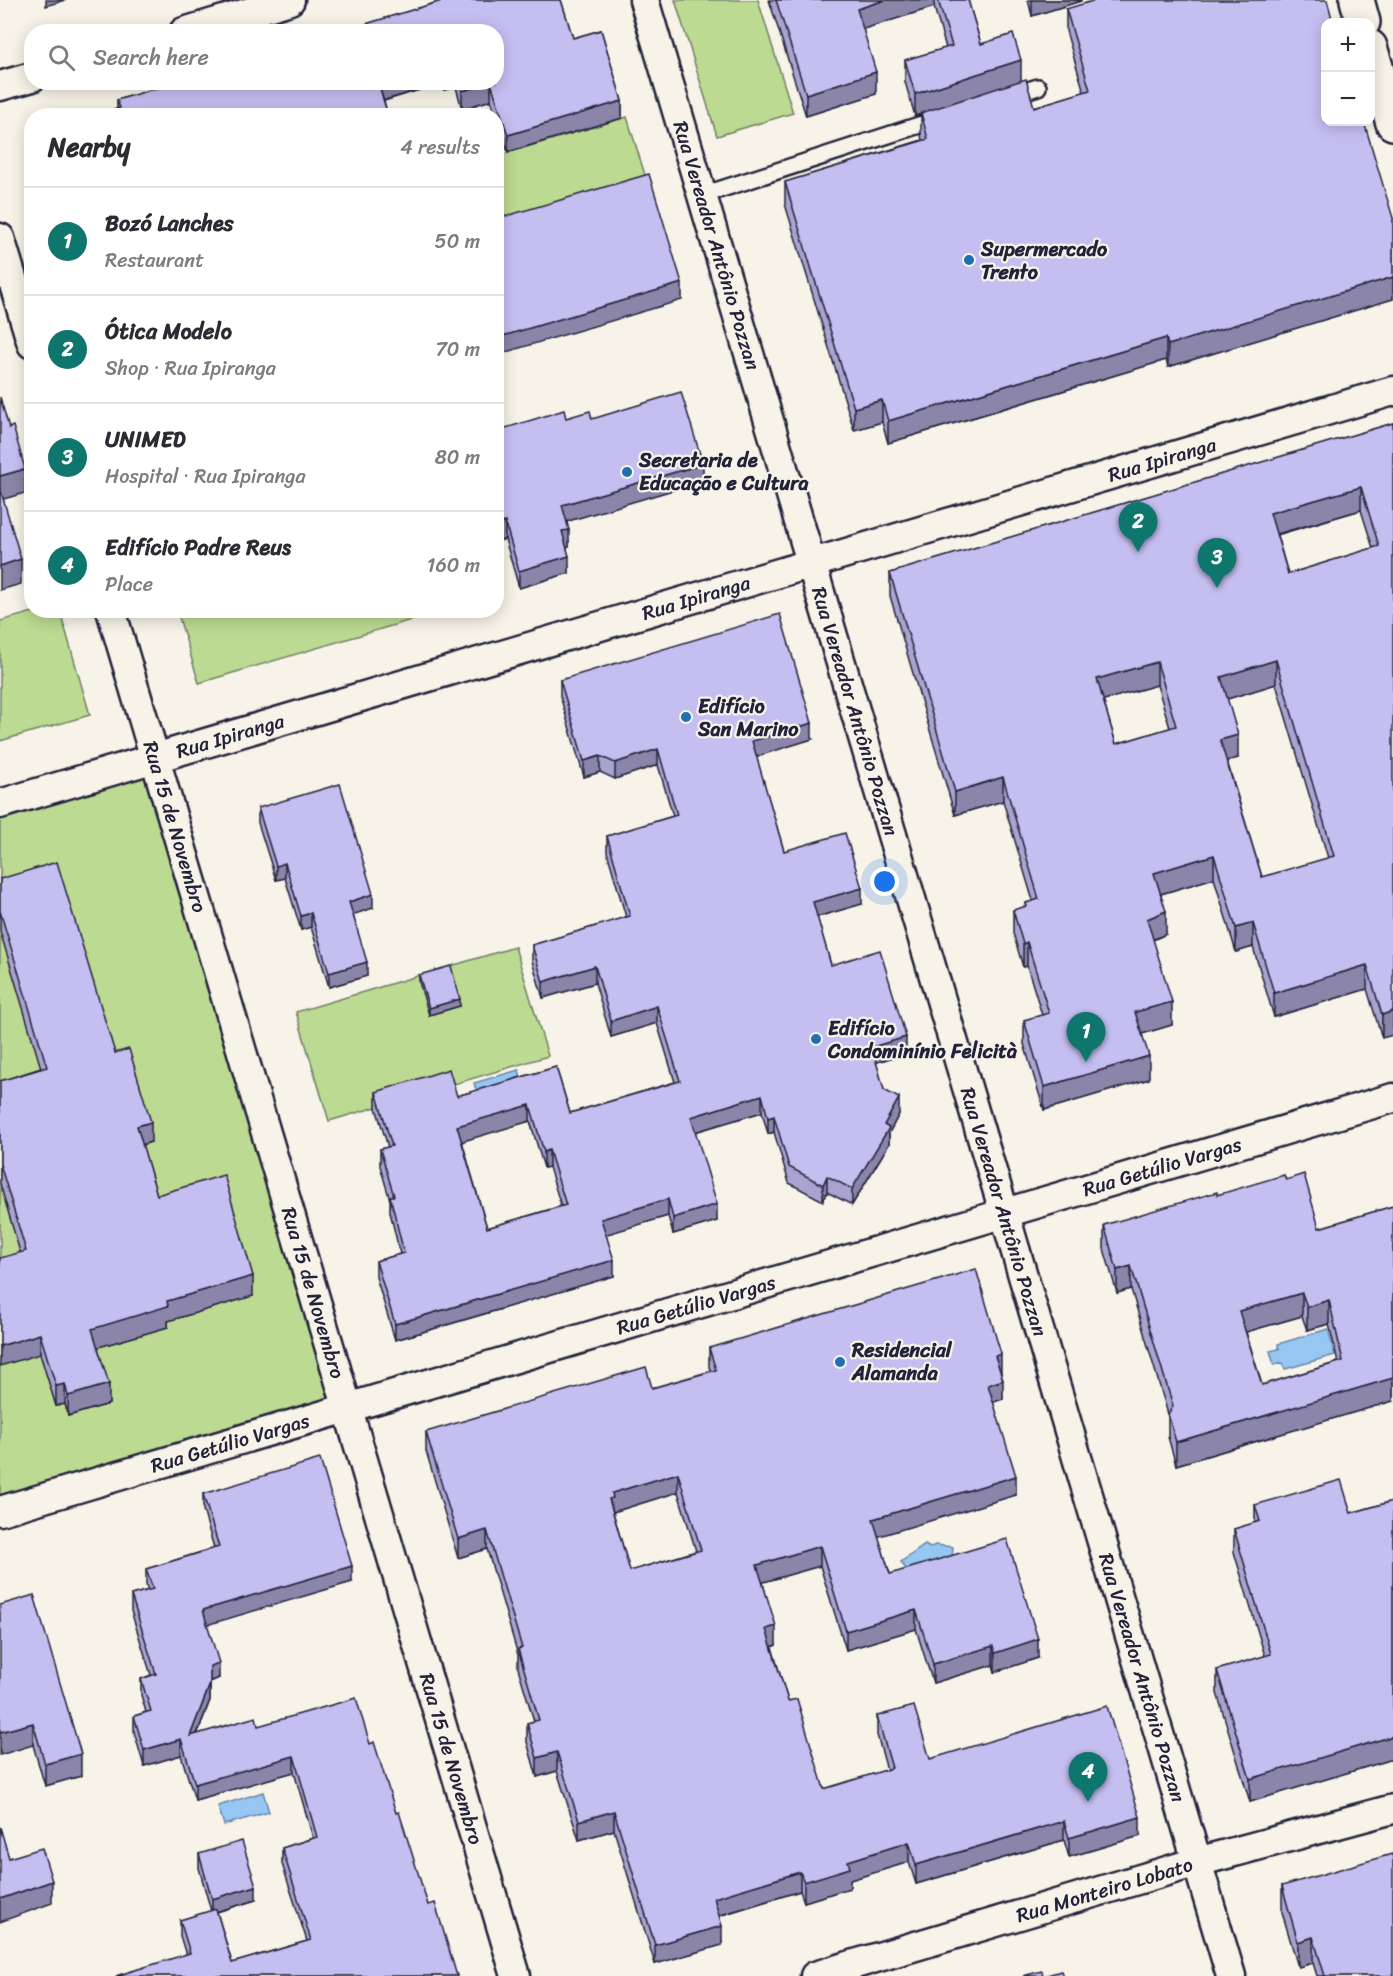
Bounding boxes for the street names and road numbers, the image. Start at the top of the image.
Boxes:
street label: Rua Vereador Antônio Pozzan [663,117,770,375]
street label: Rua Ipiranga [1104,427,1221,493]
street label: Rua Ipiranga [638,565,755,631]
street label: Rua Vereador Antônio Pozzan [801,582,908,840]
street label: Rua Ipiranga [172,703,290,769]
street label: Rua 15 de Novembro [133,737,217,917]
street label: Rua Vereador Antônio Pozzan [950,1083,1057,1341]
street label: Rua Getúlio Vargas [1078,1127,1247,1207]
street label: Rua 15 de Novembro [271,1203,355,1383]
street label: Rua Getúlio Vargas [612,1265,781,1345]
street label: Rua Getúlio Vargas [146,1403,315,1483]
street label: Rua Vereador Antônio Pozzan [1088,1549,1195,1807]
street label: Rua 15 de Novembro [409,1669,493,1849]
street label: Rua Monteiro Lobato [1012,1847,1197,1933]

